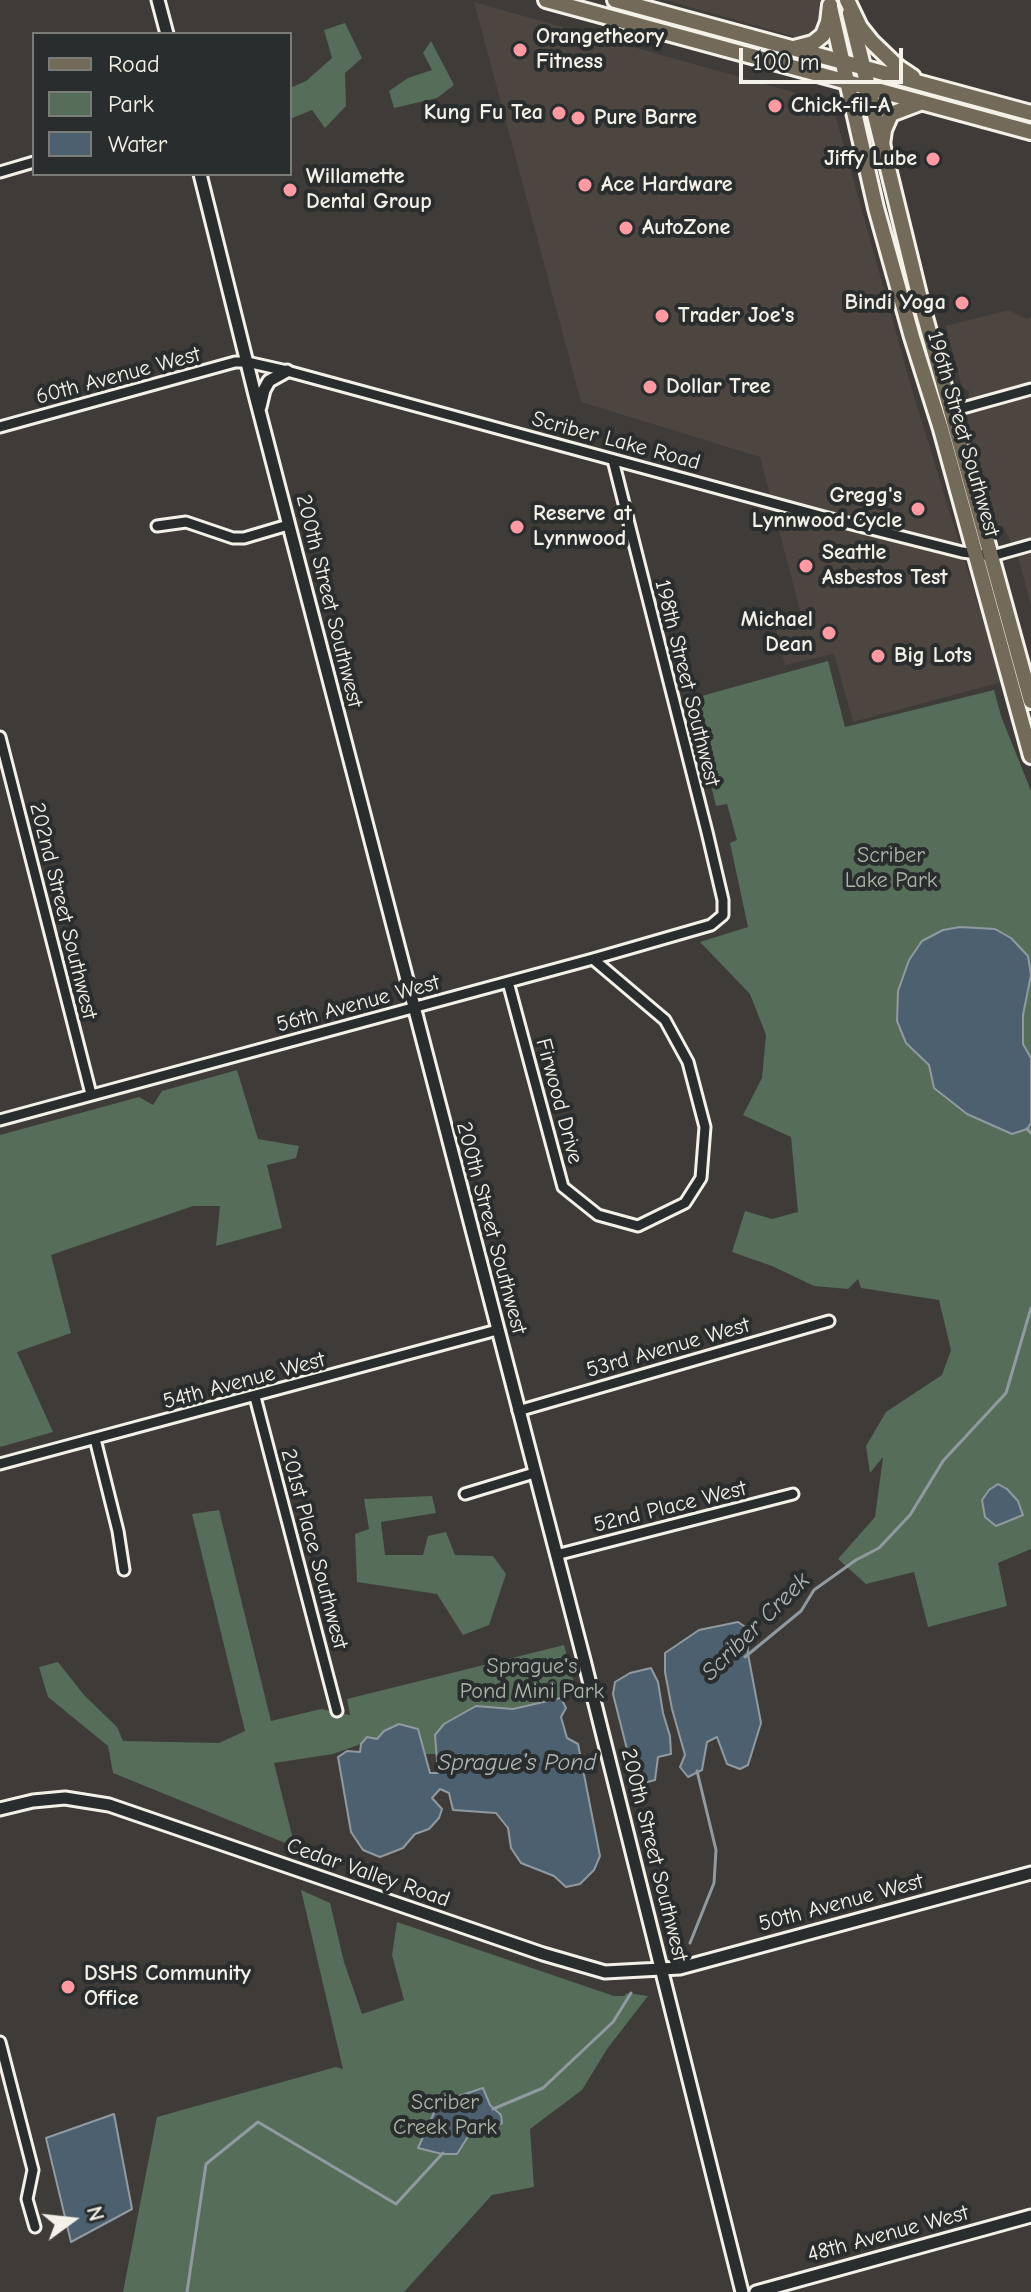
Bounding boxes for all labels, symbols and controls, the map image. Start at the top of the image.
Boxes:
place label: Orangetheory Fitness [536,24,664,76]
legend [32,32,292,176]
scale bar [743,32,907,82]
marker: Orangetheory Fitness [511,41,529,59]
text: 100 m [753,48,820,76]
text: Road [108,50,160,78]
text: Park [108,90,154,118]
place label: Chick-fil-A [791,93,890,119]
marker: Chick-fil-A [766,97,784,115]
place label: Kung Fu Tea [424,100,543,126]
marker: Kung Fu Tea [550,104,568,122]
place label: Pure Barre [594,105,697,131]
marker: Pure Barre [569,109,587,127]
text: Water [108,130,167,158]
place label: Jiffy Lube [824,146,917,172]
marker: Jiffy Lube [924,150,942,168]
place label: Willamette Dental Group [306,164,432,216]
place label: Ace Hardware [601,172,733,198]
marker: Ace Hardware [576,176,594,194]
marker: Willamette Dental Group [281,181,299,199]
place label: AutoZone [642,215,730,241]
marker: AutoZone [617,219,635,237]
place label: Bindi Yoga [845,290,946,316]
marker: Bindi Yoga [953,294,971,312]
place label: Trader Joe's [678,303,794,329]
marker: Trader Joe's [653,307,671,325]
street label: 196th Street Southwest [921,328,1005,540]
street label: 60th Avenue West [33,341,203,411]
place label: Dollar Tree [666,374,771,400]
marker: Dollar Tree [641,378,659,396]
street label: Scriber Lake Road [529,406,703,476]
place label: Gregg's Lynnwood Cycle [752,483,902,534]
street label: 200th Street Southwest [290,492,368,710]
marker: Gregg's Lynnwood Cycle [909,500,927,518]
place label: Reserve at Lynnwood [533,501,632,552]
marker: Reserve at Lynnwood [508,518,526,536]
place label: Seattle Asbestos Test [822,540,948,592]
marker: Seattle Asbestos Test [797,557,815,575]
street label: 198th Street Southwest [649,577,725,789]
place label: Michael Dean [741,607,813,658]
marker: Michael Dean [820,624,838,642]
place label: Big Lots [894,643,972,669]
marker: Big Lots [869,647,887,665]
street label: 202nd Street Southwest [23,800,103,1022]
park label: Scriber Lake Park [845,843,937,894]
street label: 56th Avenue West [274,970,442,1038]
street label: Firwood Drive [530,1035,588,1167]
street label: 200th Street Southwest [450,1119,532,1337]
street label: 53rd Avenue West [583,1312,753,1384]
street label: 54th Avenue West [160,1347,328,1415]
street label: 201st Place Southwest [275,1446,353,1652]
street label: 52nd Place West [591,1475,749,1539]
water label: Scriber Creek [696,1567,816,1687]
park label: Sprague's Pond Mini Park [460,1654,604,1706]
street label: 200th Street Southwest [615,1746,693,1964]
water label: Sprague's Pond [438,1749,596,1777]
street label: Cedar Valley Road [283,1833,453,1913]
street label: 50th Avenue West [756,1868,926,1938]
place label: DSHS Community Office [84,1961,251,2012]
marker: DSHS Community Office [59,1978,77,1996]
park label: Scriber Creek Park [393,2090,497,2142]
north arrow [32,2180,112,2260]
street label: 48th Avenue West [805,2200,971,2268]
text: N [81,2203,110,2224]

